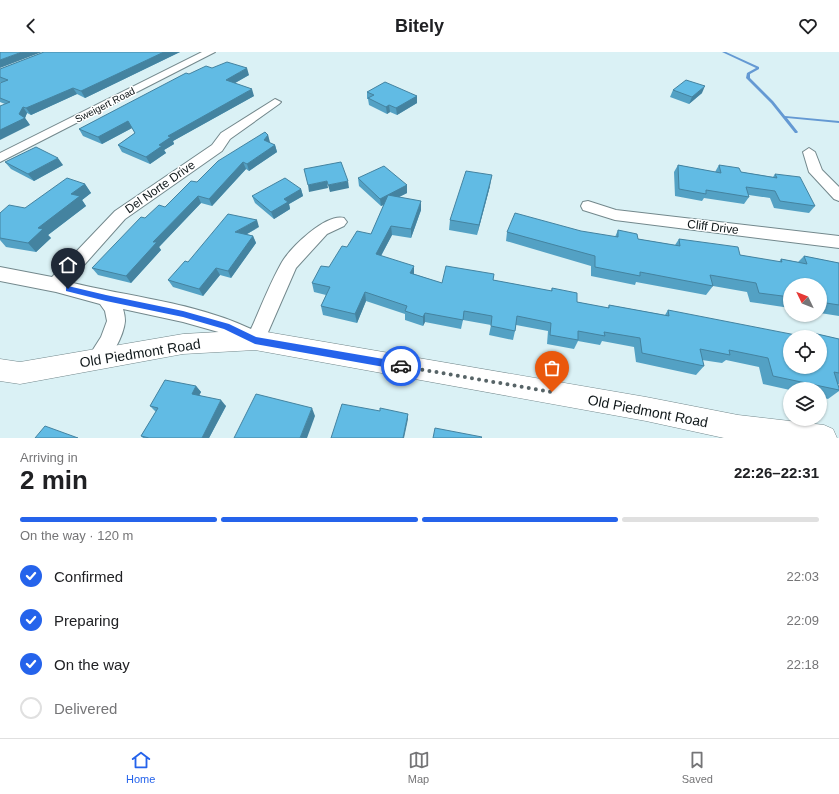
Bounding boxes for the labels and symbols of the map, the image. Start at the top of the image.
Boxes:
street label: Sweigert Road [73,85,137,125]
street label: Del Norte Drive [122,158,198,216]
street label: Cliff Drive [686,217,740,237]
pin [51,248,85,289]
north arrow [783,278,827,322]
street label: Old Piedmont Road [78,336,202,370]
courier [381,346,421,386]
pin [535,351,569,392]
street label: Old Piedmont Road [587,391,709,431]

